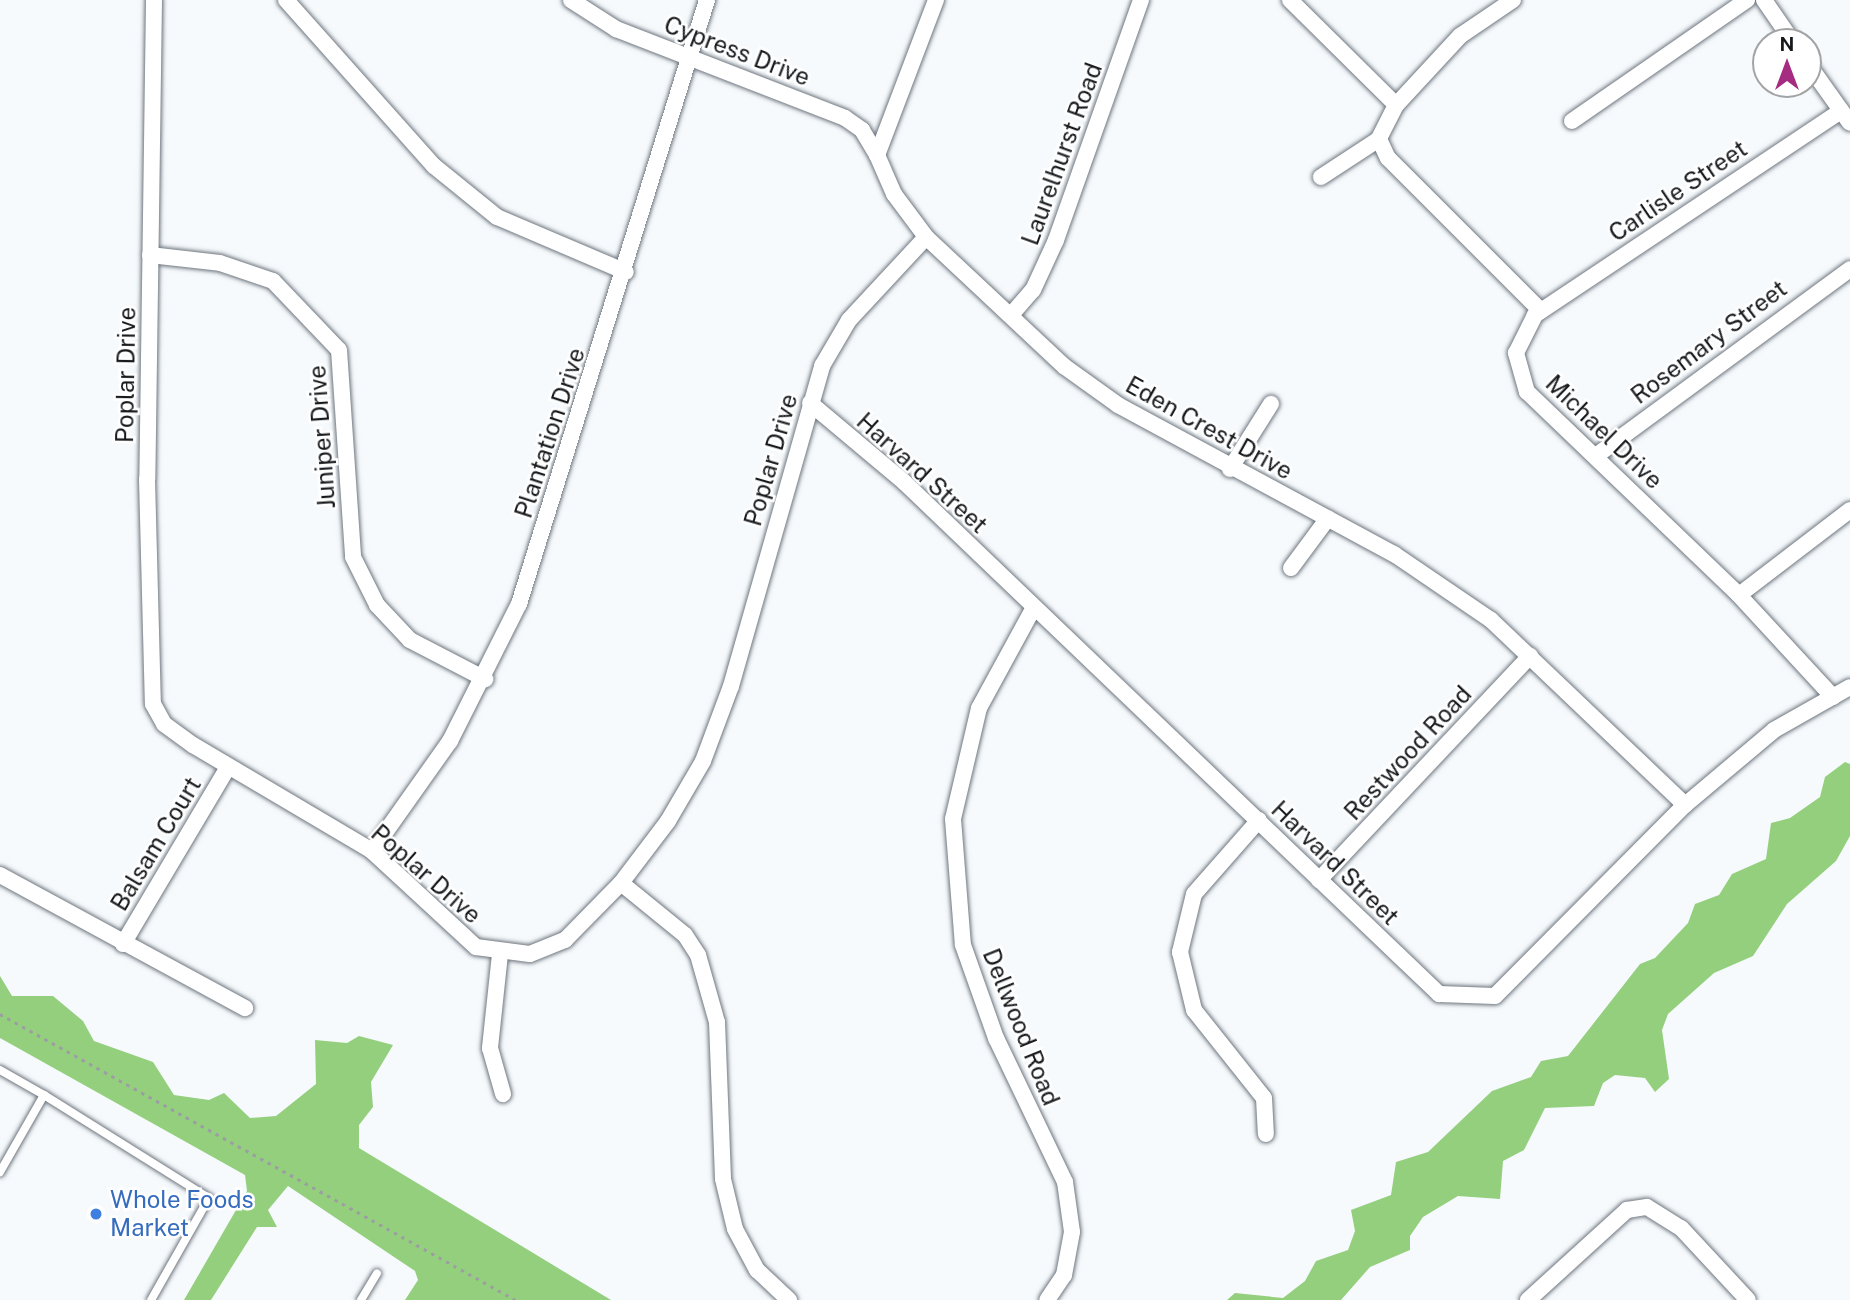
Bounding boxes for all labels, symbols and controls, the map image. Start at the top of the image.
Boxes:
street label: Cypress Drive [660,10,814,92]
north arrow [1752,28,1822,98]
text: N [1780,33,1794,55]
street label: Laurelhurst Road [1016,59,1108,249]
street label: Carlisle Street [1603,134,1753,248]
street label: Rosemary Street [1625,274,1793,410]
street label: Poplar Drive [110,307,142,443]
street label: Plantation Drive [509,344,591,522]
street label: Juniper Drive [303,364,341,510]
street label: Michael Drive [1540,369,1668,495]
street label: Eden Crest Drive [1121,370,1297,486]
street label: Poplar Drive [738,391,804,529]
street label: Harvard Street [851,407,993,539]
street label: Restwood Road [1338,680,1478,826]
street label: Balsam Court [105,772,207,916]
street label: Harvard Street [1265,795,1405,931]
street label: Poplar Drive [365,819,487,929]
street label: Dellwood Road [976,944,1066,1110]
place label: Whole Foods Market [110,1186,254,1242]
marker: Whole Foods Market [88,1206,104,1222]

